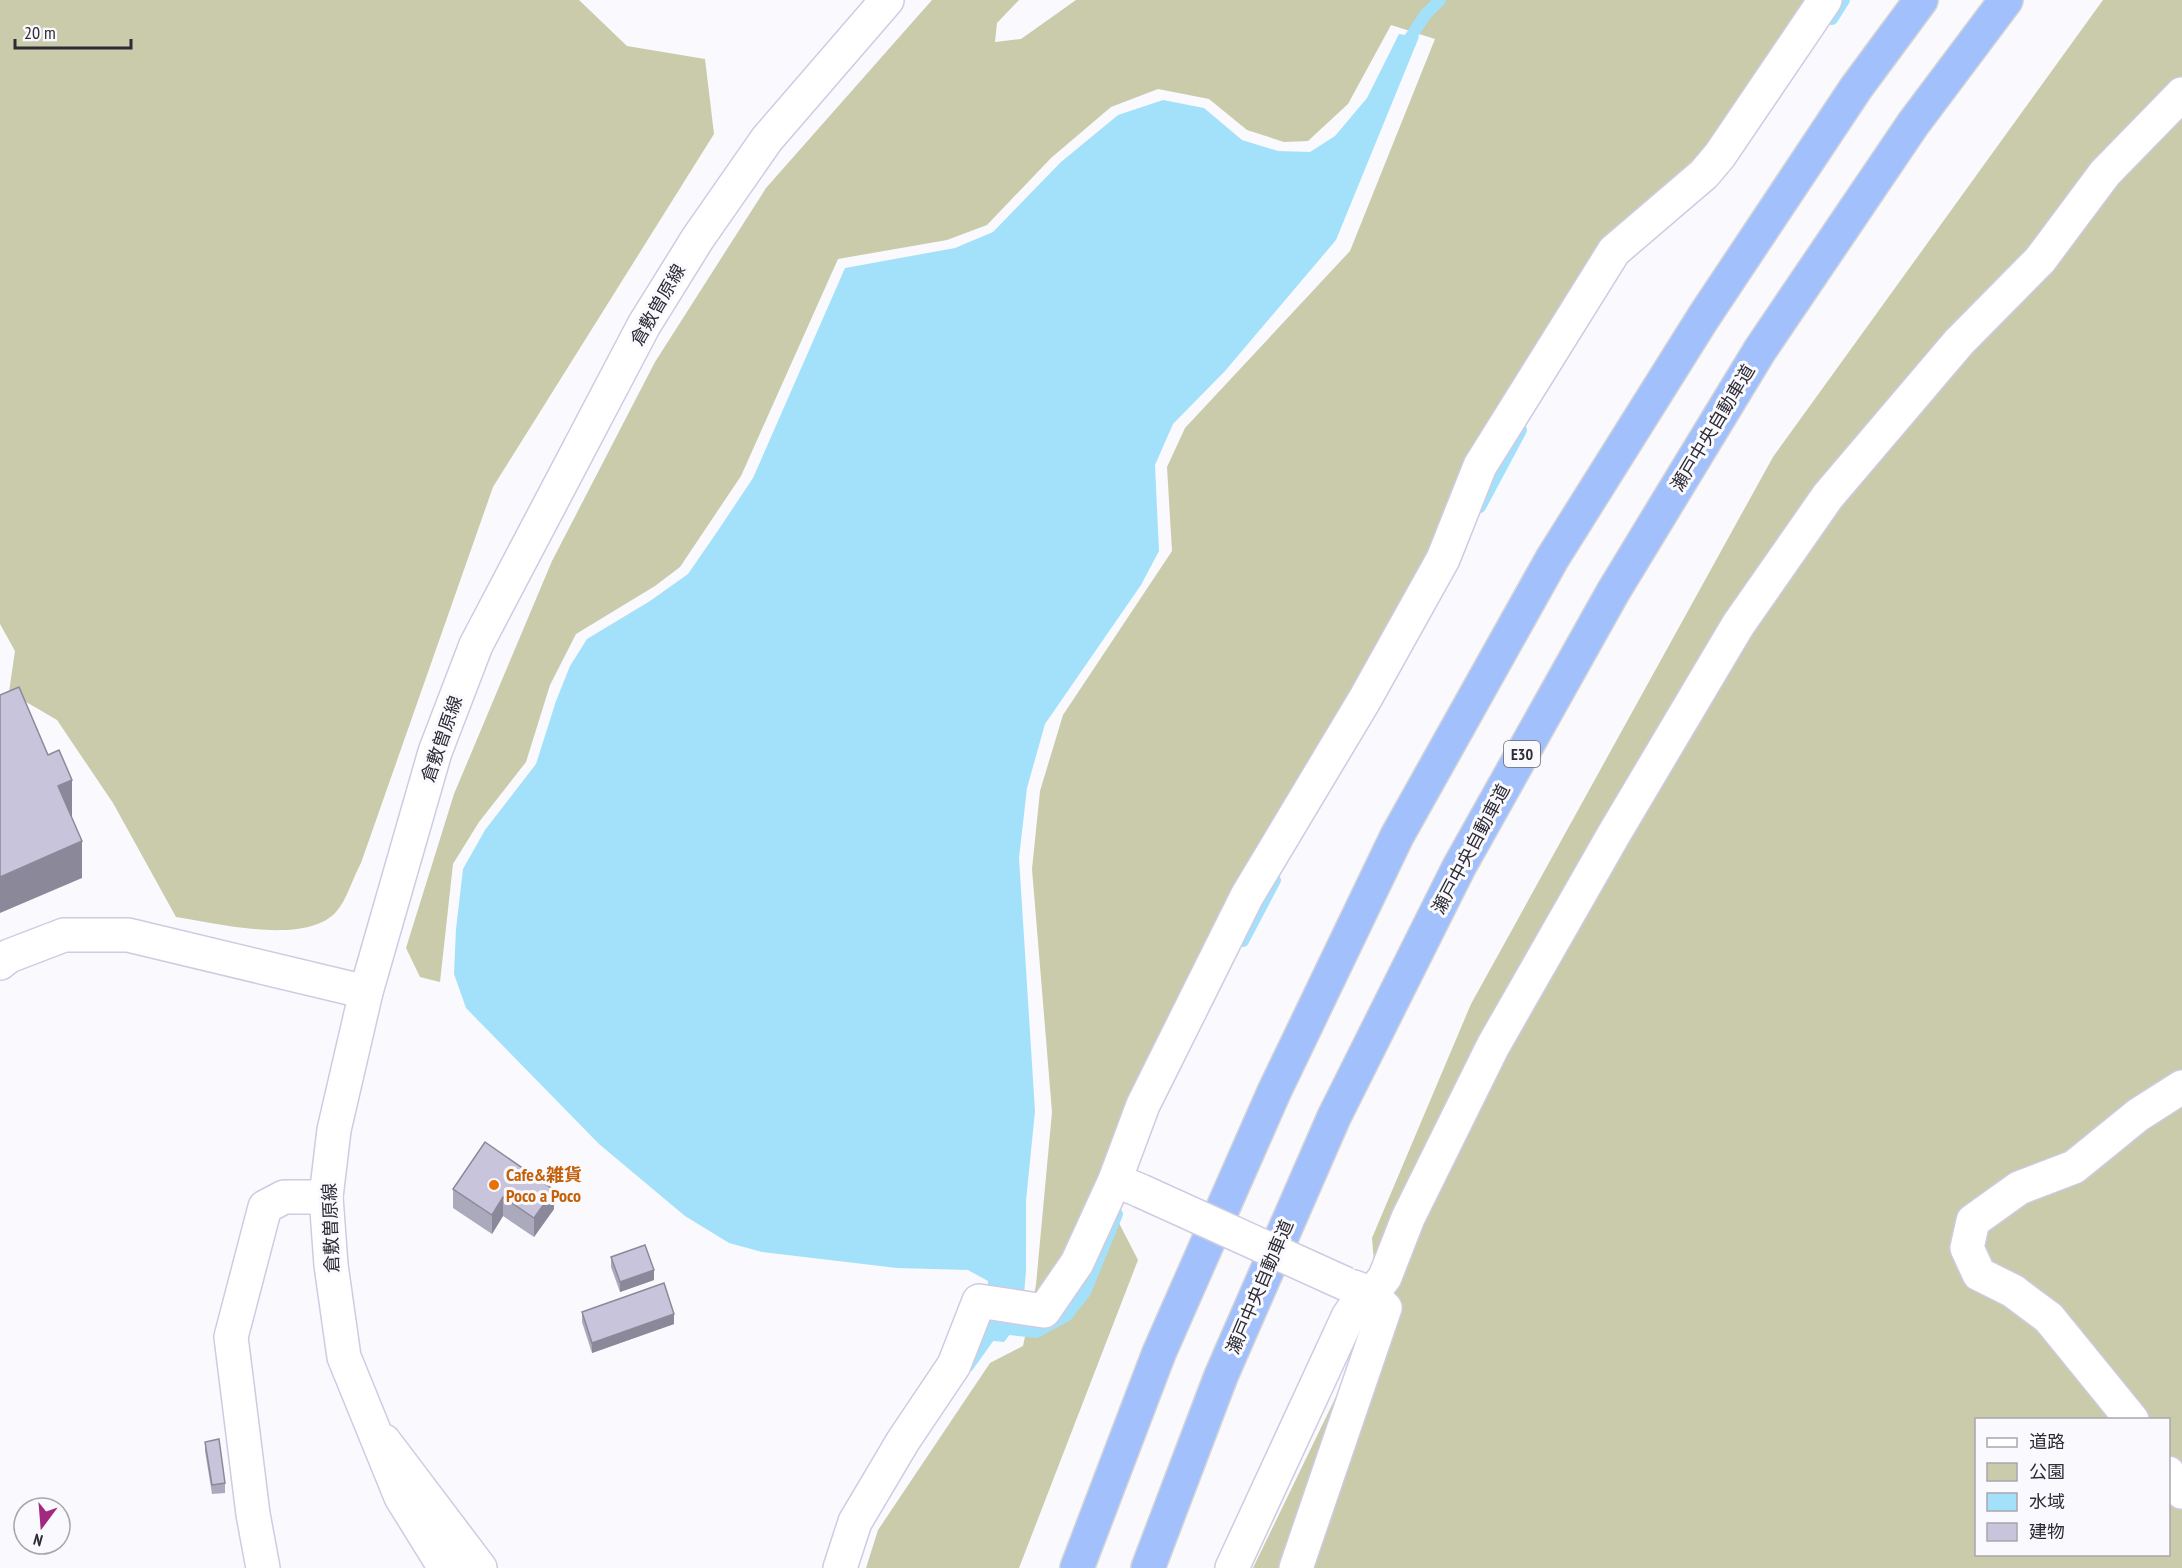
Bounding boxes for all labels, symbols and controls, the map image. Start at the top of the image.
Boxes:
scale bar [15,12,130,50]
text: 20 m [24,21,56,44]
street label: 倉敷曽原線 [625,260,690,349]
street label: 瀬戸中央自動車道 [1666,360,1760,495]
street label: 倉敷曽原線 [416,693,467,785]
road number: E30 [1504,741,1540,767]
street label: 瀬戸中央自動車道 [1427,780,1515,918]
place label: Cafe&雑貨 Poco a Poco [506,1163,582,1207]
marker: Cafe&雑貨 Poco a Poco [487,1178,501,1192]
street label: 倉敷曽原線 [317,1183,344,1273]
street label: 瀬戸中央自動車道 [1221,1216,1298,1358]
legend [1975,1418,2170,1556]
text: 道路 [2029,1430,2065,1453]
text: 公園 [2029,1460,2065,1483]
text: 水域 [2029,1490,2065,1513]
north arrow [12,1496,72,1556]
text: 建物 [2029,1520,2065,1543]
text: N [31,1530,45,1551]

